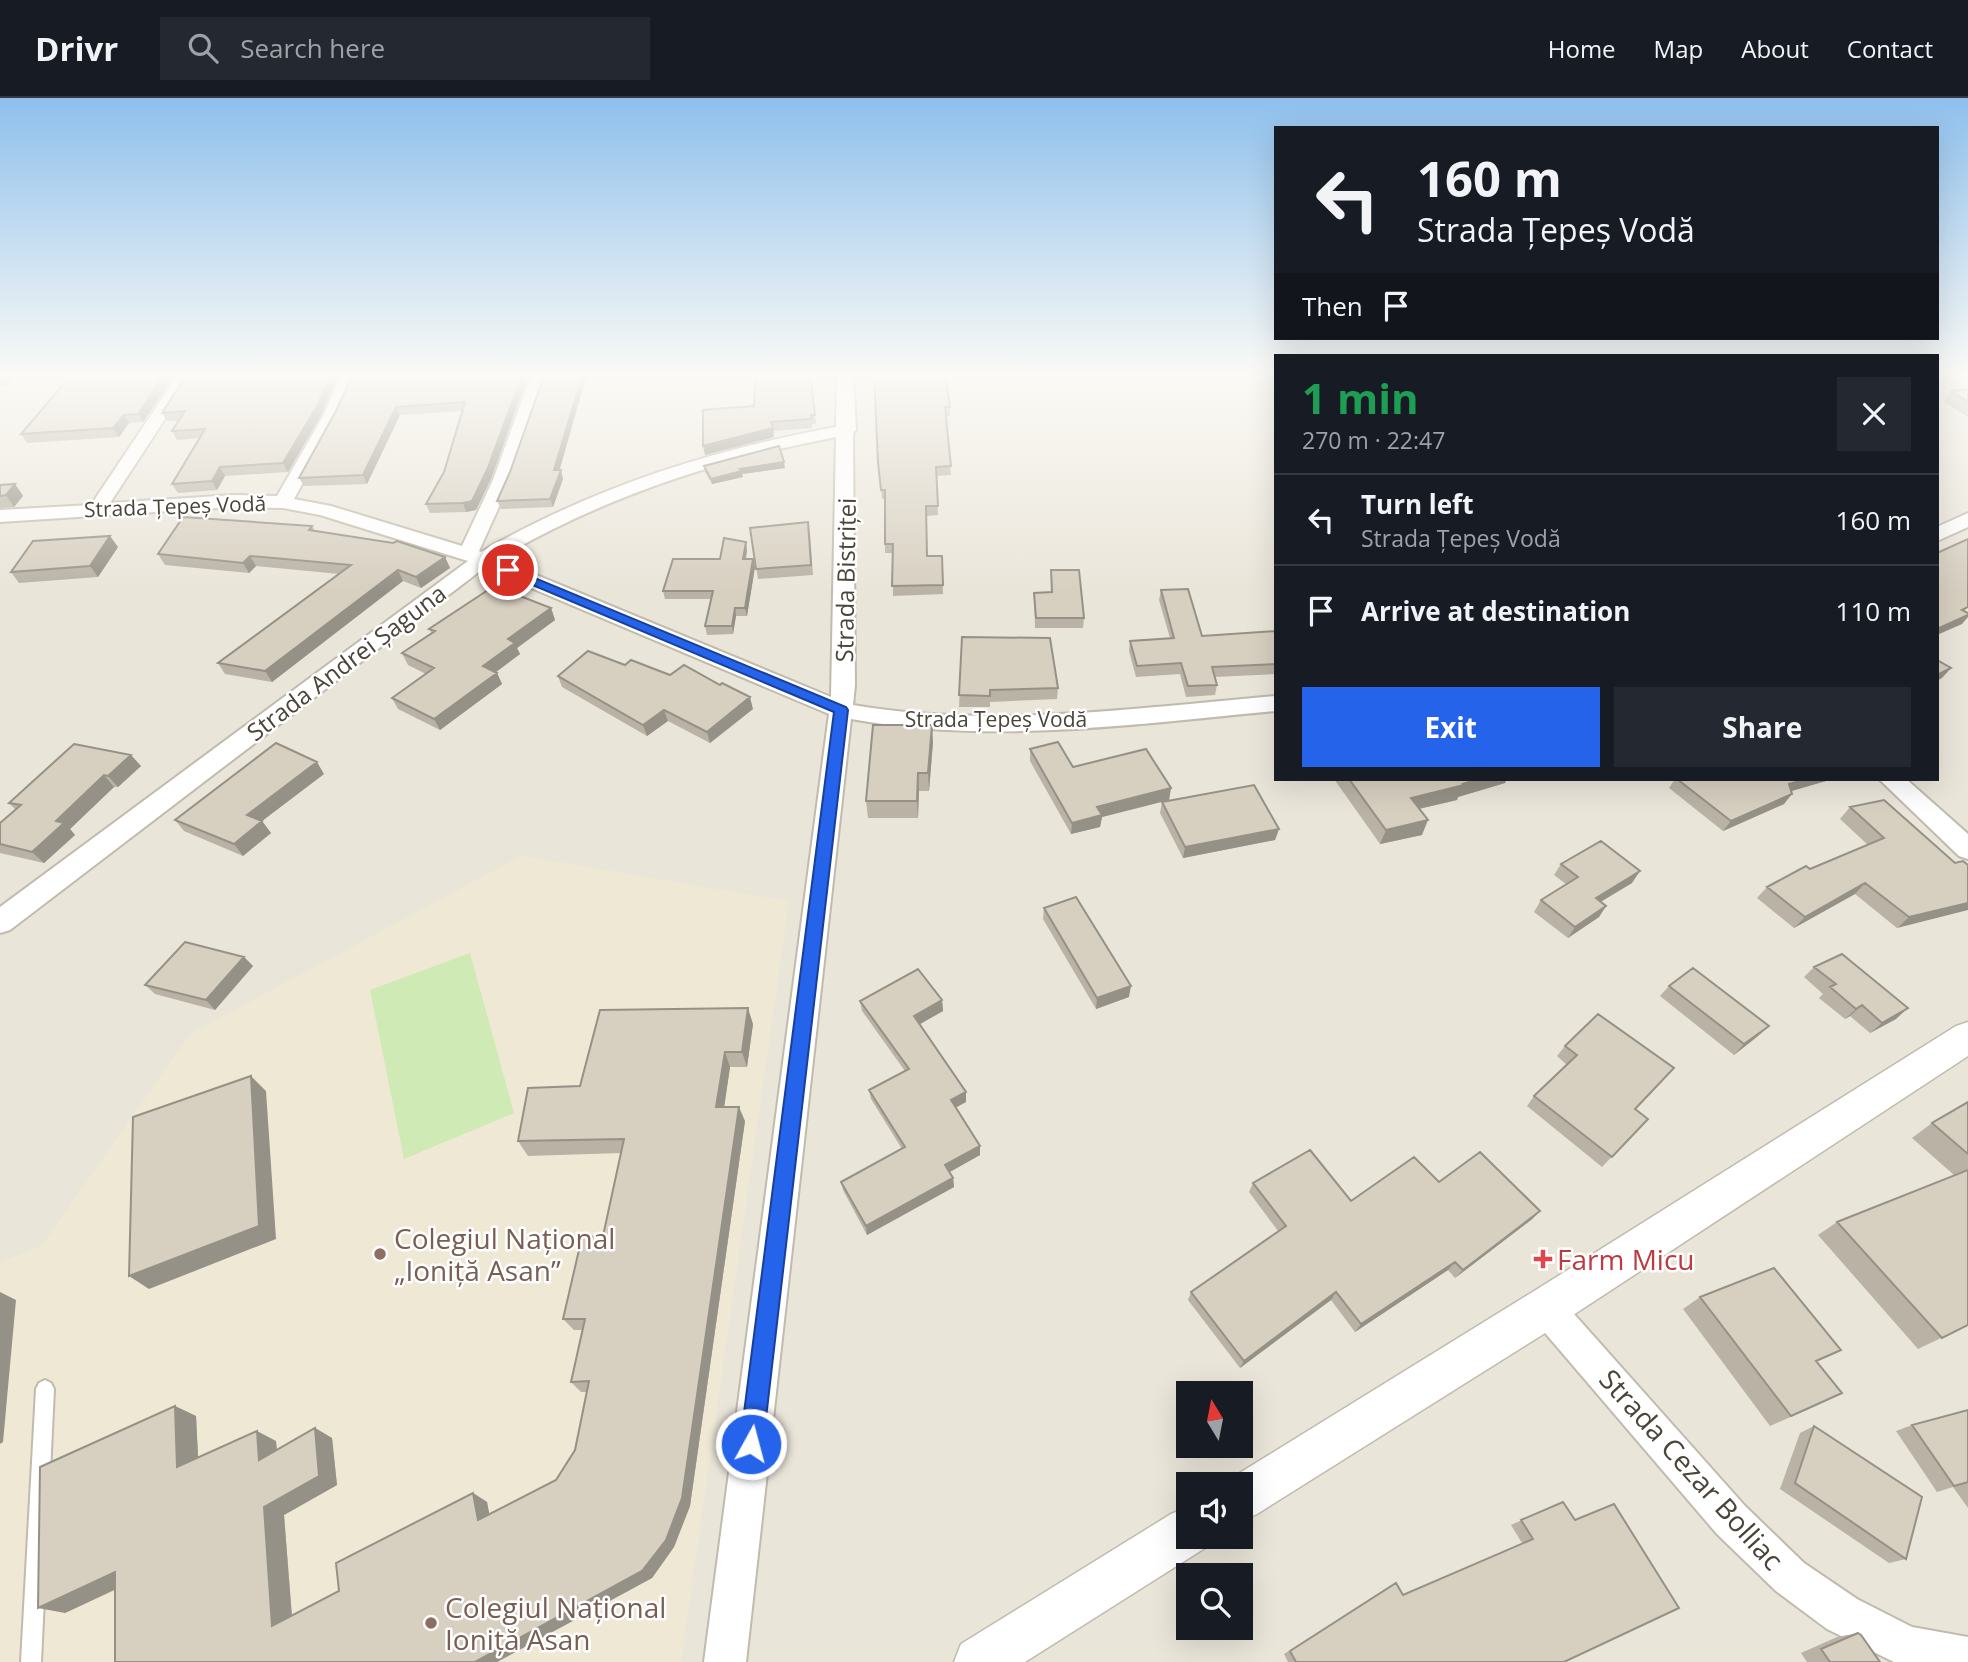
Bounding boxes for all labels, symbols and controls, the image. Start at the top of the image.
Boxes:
search box [160,17,650,80]
text: Drivr [35,26,118,71]
icon: search [184,29,222,67]
text: Search here [240,30,385,66]
text: Home [1548,32,1616,65]
text: Map [1654,32,1703,65]
text: About [1741,32,1809,65]
text: Contact [1847,32,1933,65]
text: 160 m [1417,145,1562,211]
icon: left [1302,154,1393,245]
text: Strada Țepeș Vodă [1417,208,1695,251]
icon: arrive [1377,287,1415,325]
text: Then [1302,288,1363,324]
text: 1 min [1302,369,1419,426]
button: close [1837,377,1911,451]
text: 270 m · 22:47 [1302,424,1445,456]
text: Turn left [1361,486,1473,522]
street label: Strada Țepeș Vodă [83,489,267,523]
street label: Strada Bistriței [827,497,863,663]
icon: left [1302,501,1340,539]
text: 160 m [1836,502,1911,538]
text: Strada Țepeș Vodă [1361,522,1561,554]
pin [478,540,538,600]
icon: arrive [489,551,527,589]
street label: Strada Andrei Șaguna [240,576,452,748]
icon: arrive [1302,592,1340,630]
text: Arrive at destination [1361,593,1630,629]
text: 110 m [1836,593,1911,629]
button: Exit [1302,687,1600,767]
button: Share [1614,687,1911,767]
street label: Strada Țepeș Vodă [905,705,1087,733]
place label: Colegiul Național „Ioniță Asan” [394,1219,615,1289]
place label: Farm Micu [1557,1240,1694,1278]
marker: Colegiul Național „Ioniță Asan” [372,1246,388,1262]
marker: Farm Micu [1535,1251,1551,1267]
street label: Strada Cezar Bolliac [1592,1360,1792,1578]
north arrow [1176,1381,1253,1458]
map controls [1176,1381,1253,1640]
position arrow [714,1407,788,1481]
button: sound [1176,1472,1253,1549]
button: search [1176,1563,1253,1640]
place label: Colegiul Național Ioniță Asan [445,1588,666,1658]
marker: Colegiul Național Ioniță Asan [423,1615,439,1631]

